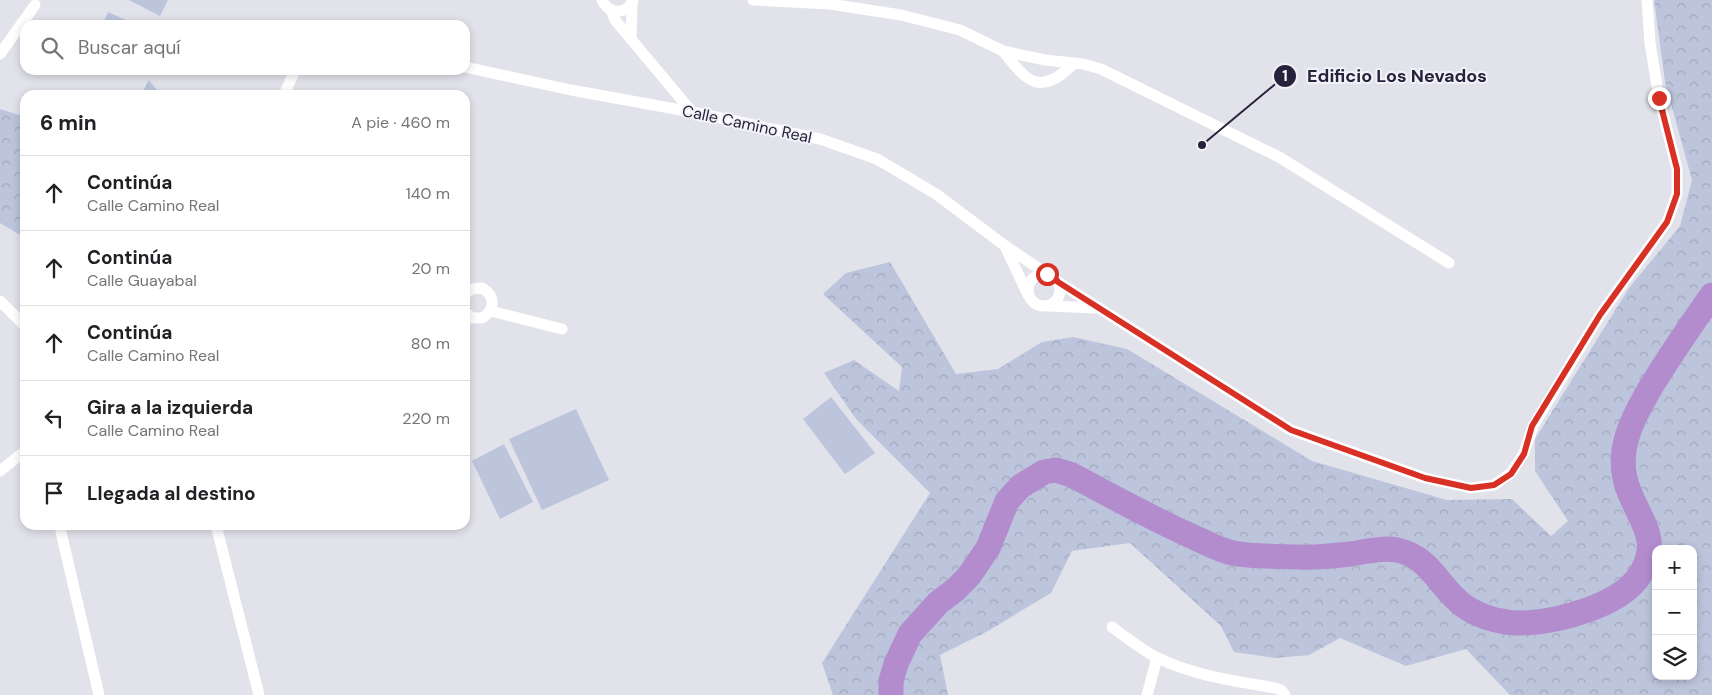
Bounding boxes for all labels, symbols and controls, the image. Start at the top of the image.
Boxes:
search box [20,20,470,75]
icon: search [38,34,66,62]
text: Buscar aquí [78,35,181,60]
callout: Edificio Los Nevados [1272,60,1497,93]
text: Edificio Los Nevados [1307,64,1487,88]
text: 1 [1282,66,1288,86]
route end [1648,87,1671,110]
street label: Calle Camino Real [680,100,814,148]
text: 6 min [40,109,97,137]
text: A pie · 460 m [351,112,450,133]
text: Continúa [87,170,172,195]
icon: ahead [40,179,68,207]
text: 140 m [406,183,450,204]
text: Calle Camino Real [87,195,219,216]
text: Continúa [87,245,172,270]
icon: ahead [40,254,68,282]
text: 20 m [411,258,450,279]
route start [1036,263,1059,286]
text: Calle Guayabal [87,270,197,291]
text: Continúa [87,320,172,345]
icon: ahead [40,329,68,357]
text: 80 m [411,333,450,354]
text: Calle Camino Real [87,345,219,366]
text: Gira a la izquierda [87,395,253,420]
icon: left [40,404,68,432]
text: 220 m [402,408,450,429]
text: Calle Camino Real [87,420,219,441]
icon: arrive [40,479,68,507]
text: Llegada al destino [87,481,256,506]
map controls [1652,545,1697,680]
button: + [1652,545,1697,590]
button: − [1652,590,1697,635]
button: layers [1652,635,1697,680]

